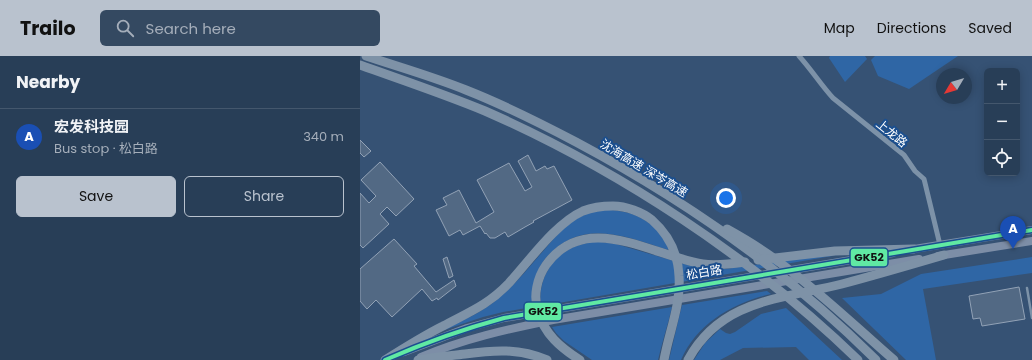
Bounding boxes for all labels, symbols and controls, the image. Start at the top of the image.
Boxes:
search box [100,10,380,46]
text: Trailo [20,15,76,42]
icon: search [114,17,136,39]
text: Search here [146,18,236,39]
text: Map [824,18,855,38]
text: Directions [877,18,946,38]
text: Saved [968,18,1012,38]
north arrow [936,68,972,104]
map controls [984,68,1020,176]
button: + [984,68,1020,104]
text: Nearby [16,70,80,94]
button: − [984,104,1020,140]
street label: 上龙路 [873,115,911,151]
text: 宏发科技园 [54,116,129,137]
text: A [24,127,34,146]
text: 340 m [303,127,344,146]
street label: 沈海高速 深岑高速 [597,135,691,201]
text: Bus stop · 松白路 [54,139,158,158]
button: locate [984,140,1020,176]
button: Save [16,176,176,217]
button: Share [184,176,344,217]
your location [716,188,736,208]
pin: A [1000,216,1026,249]
line badge: GK52 [850,248,888,267]
text: GK52 [854,249,884,265]
street label: 松白路 [685,261,723,283]
line badge: GK52 [524,302,562,321]
text: GK52 [528,303,558,319]

